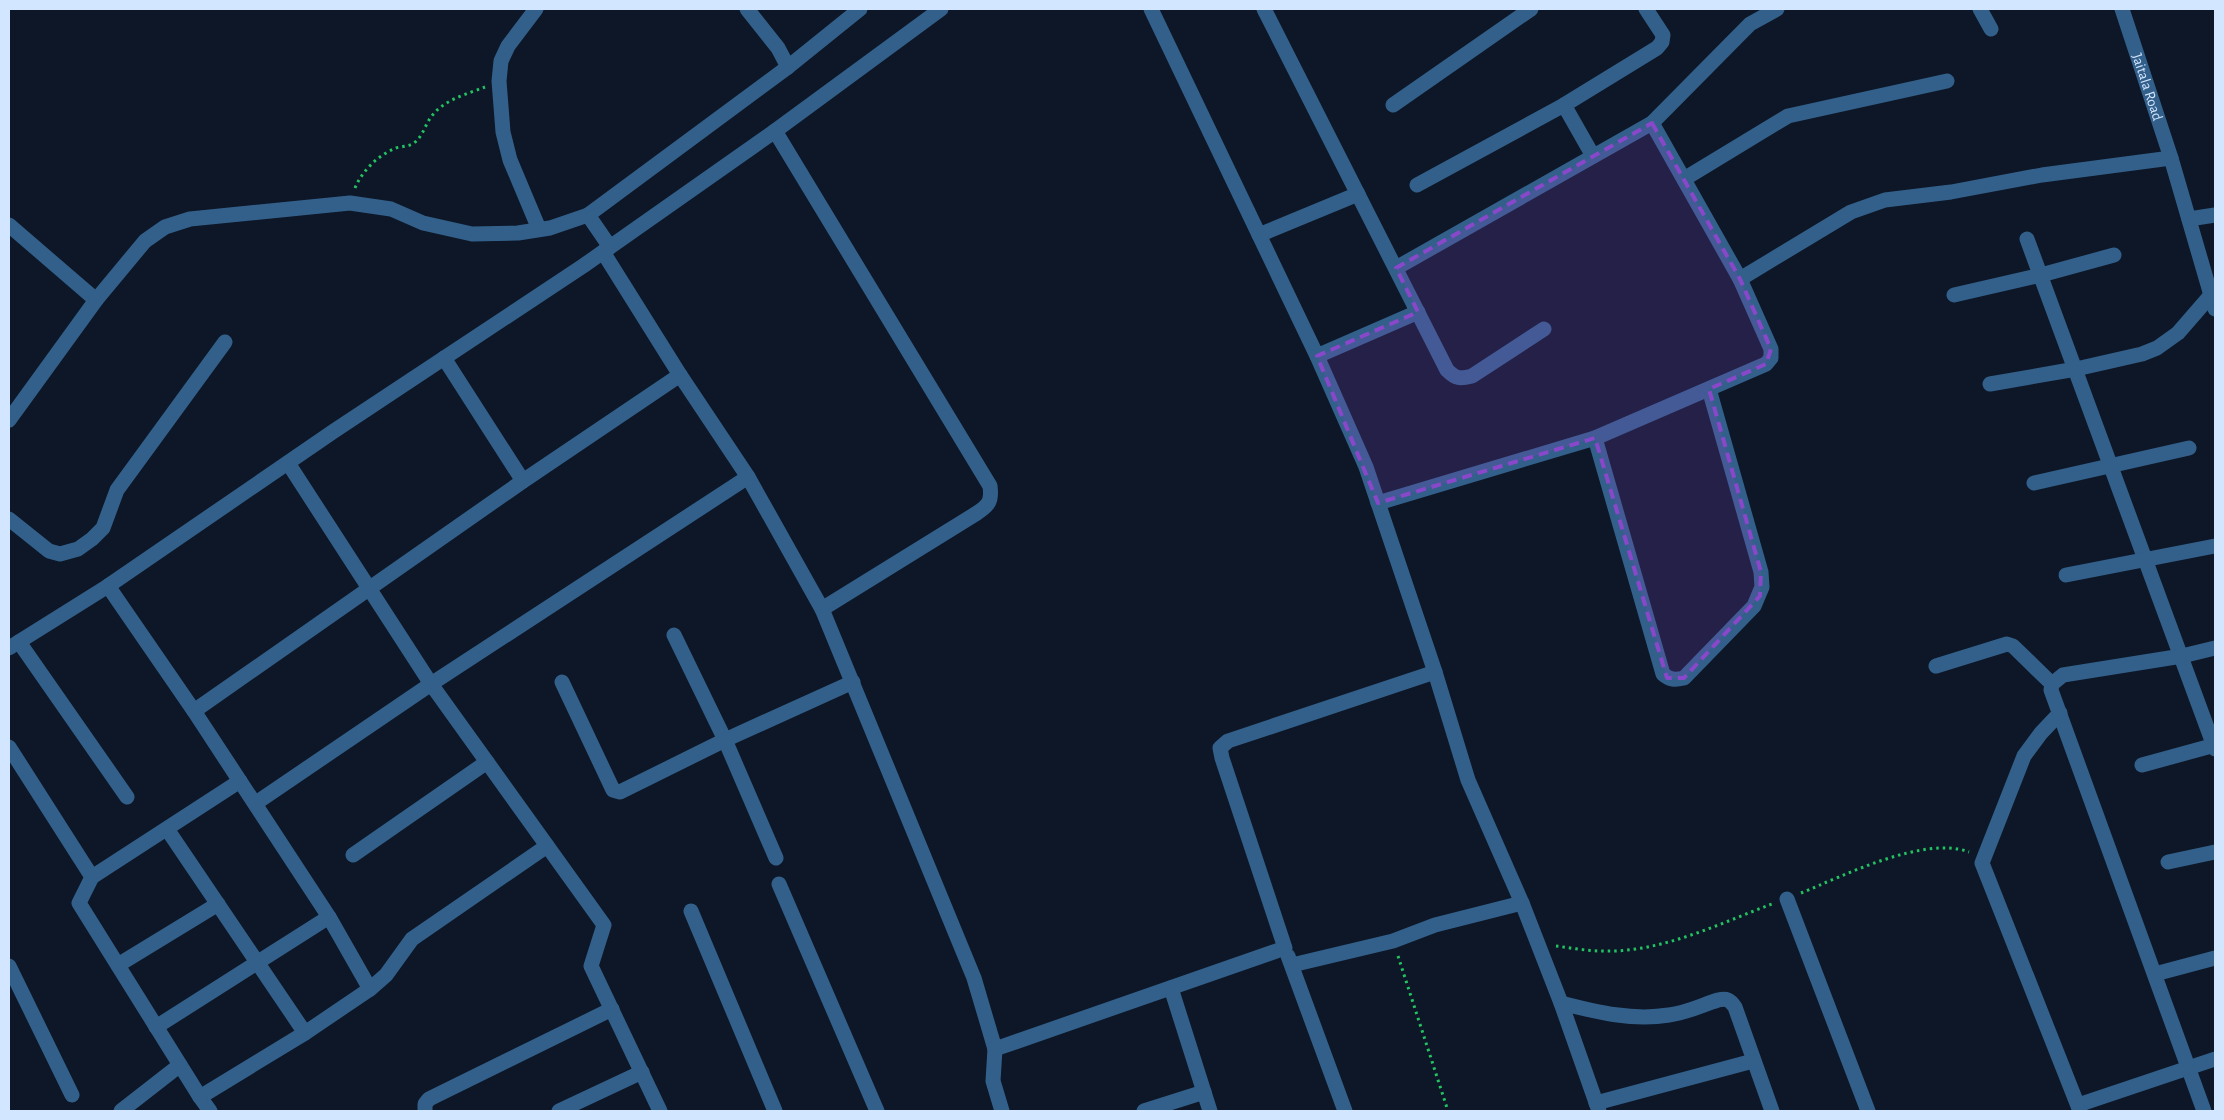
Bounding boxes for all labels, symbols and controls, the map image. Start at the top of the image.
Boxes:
street label: Jaitala Road [2130,51,2166,123]

